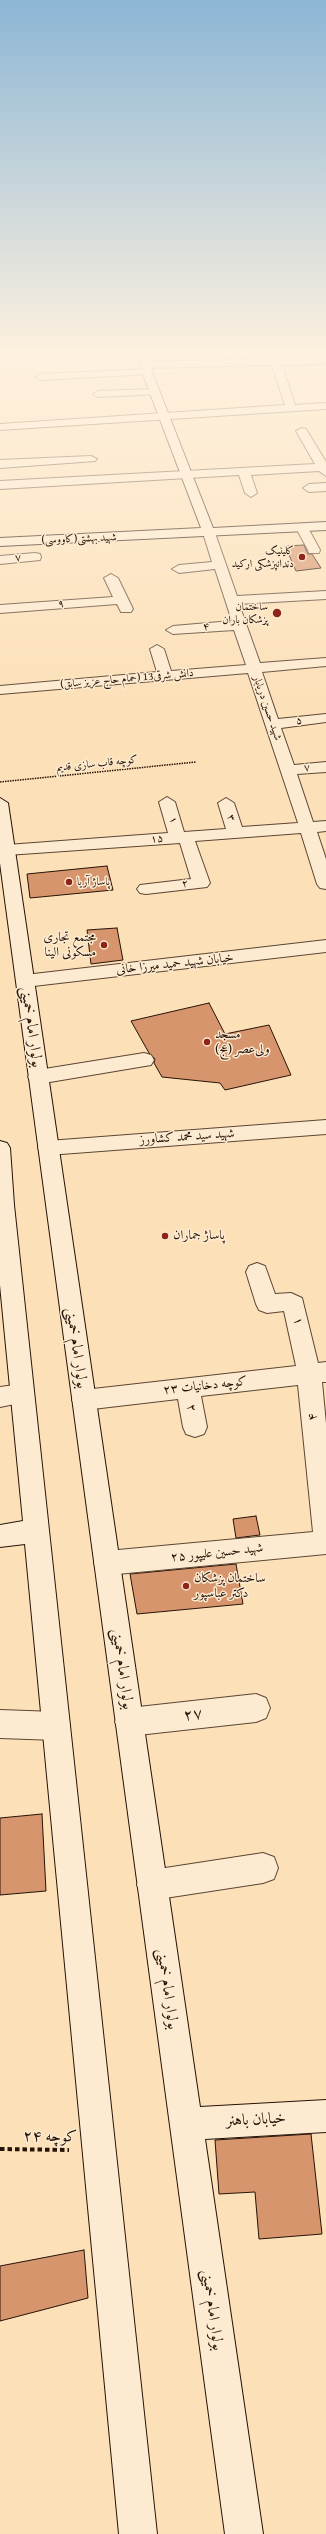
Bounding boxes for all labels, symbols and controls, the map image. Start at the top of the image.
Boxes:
street label: شهید بهشتی(کاووسی) [41,531,117,547]
place label: کلینیک دندانپزشکی ارکید [232,544,294,570]
street label: ۷ [14,551,22,565]
marker: کلینیک دندانپزشکی ارکید [297,552,307,562]
street label: ۹ [57,597,65,611]
place label: ساختمان پزشکان باران [222,600,268,626]
marker: ساختمان پزشکان باران [271,607,283,619]
street label: ۴ [202,620,210,634]
street label: دانش شرقی13 (حمام حاج عزیز سابق) [60,667,194,691]
street label: شهید حسین دریابار [250,674,284,742]
street label: ۵ [295,714,303,728]
street label: کوچه قاب سازی قدیم [56,753,138,775]
street label: ۷ [303,761,311,775]
street label: ۳ [224,813,238,823]
street label: ۱ [166,815,180,825]
street label: ۱۵ [150,832,164,846]
place label: پاساژ آریا [77,875,110,889]
marker: پاساژ آریا [64,877,74,887]
street label: ۲ [181,877,189,891]
place label: مجتمع تجاری مسکونی الینا [43,930,96,961]
marker: مجتمع تجاری مسکونی الینا [99,940,109,950]
street label: خیابان شهید حمید میرزا خانی [115,950,235,978]
street label: بولوار امام خمینی [16,985,46,1069]
place label: مسجد ولی‌عصر (عج) [215,1027,270,1058]
marker: مسجد ولی‌عصر (عج) [202,1037,212,1047]
street label: شهید سید محمد کشاورز [139,1126,235,1148]
place label: پاساژ جماران [173,1228,225,1244]
marker: پاساژ جماران [160,1231,170,1241]
street label: بولوار امام خمینی [61,1306,91,1390]
street label: ۱ [290,1316,306,1326]
street label: کوچه دخانیات ۲۳ [162,1374,248,1398]
street label: ۲ [183,1403,199,1413]
street label: ۴ [305,1413,321,1421]
street label: شهید حسین علیپور ۲۵ [170,1540,264,1566]
place label: ساختمان پزشکان دکتر عباسپور [194,1571,266,1602]
marker: ساختمان پزشکان دکتر عباسپور [181,1581,191,1591]
street label: بولوار امام خمینی [107,1627,137,1711]
street label: ۲۷ [183,1704,203,1726]
street label: بولوار امام خمینی [152,1947,182,2031]
street label: خیابان باهنر [225,2109,287,2131]
street label: کوچه ۲۴ [23,2127,77,2147]
street label: بولوار امام خمینی [197,2268,227,2352]

